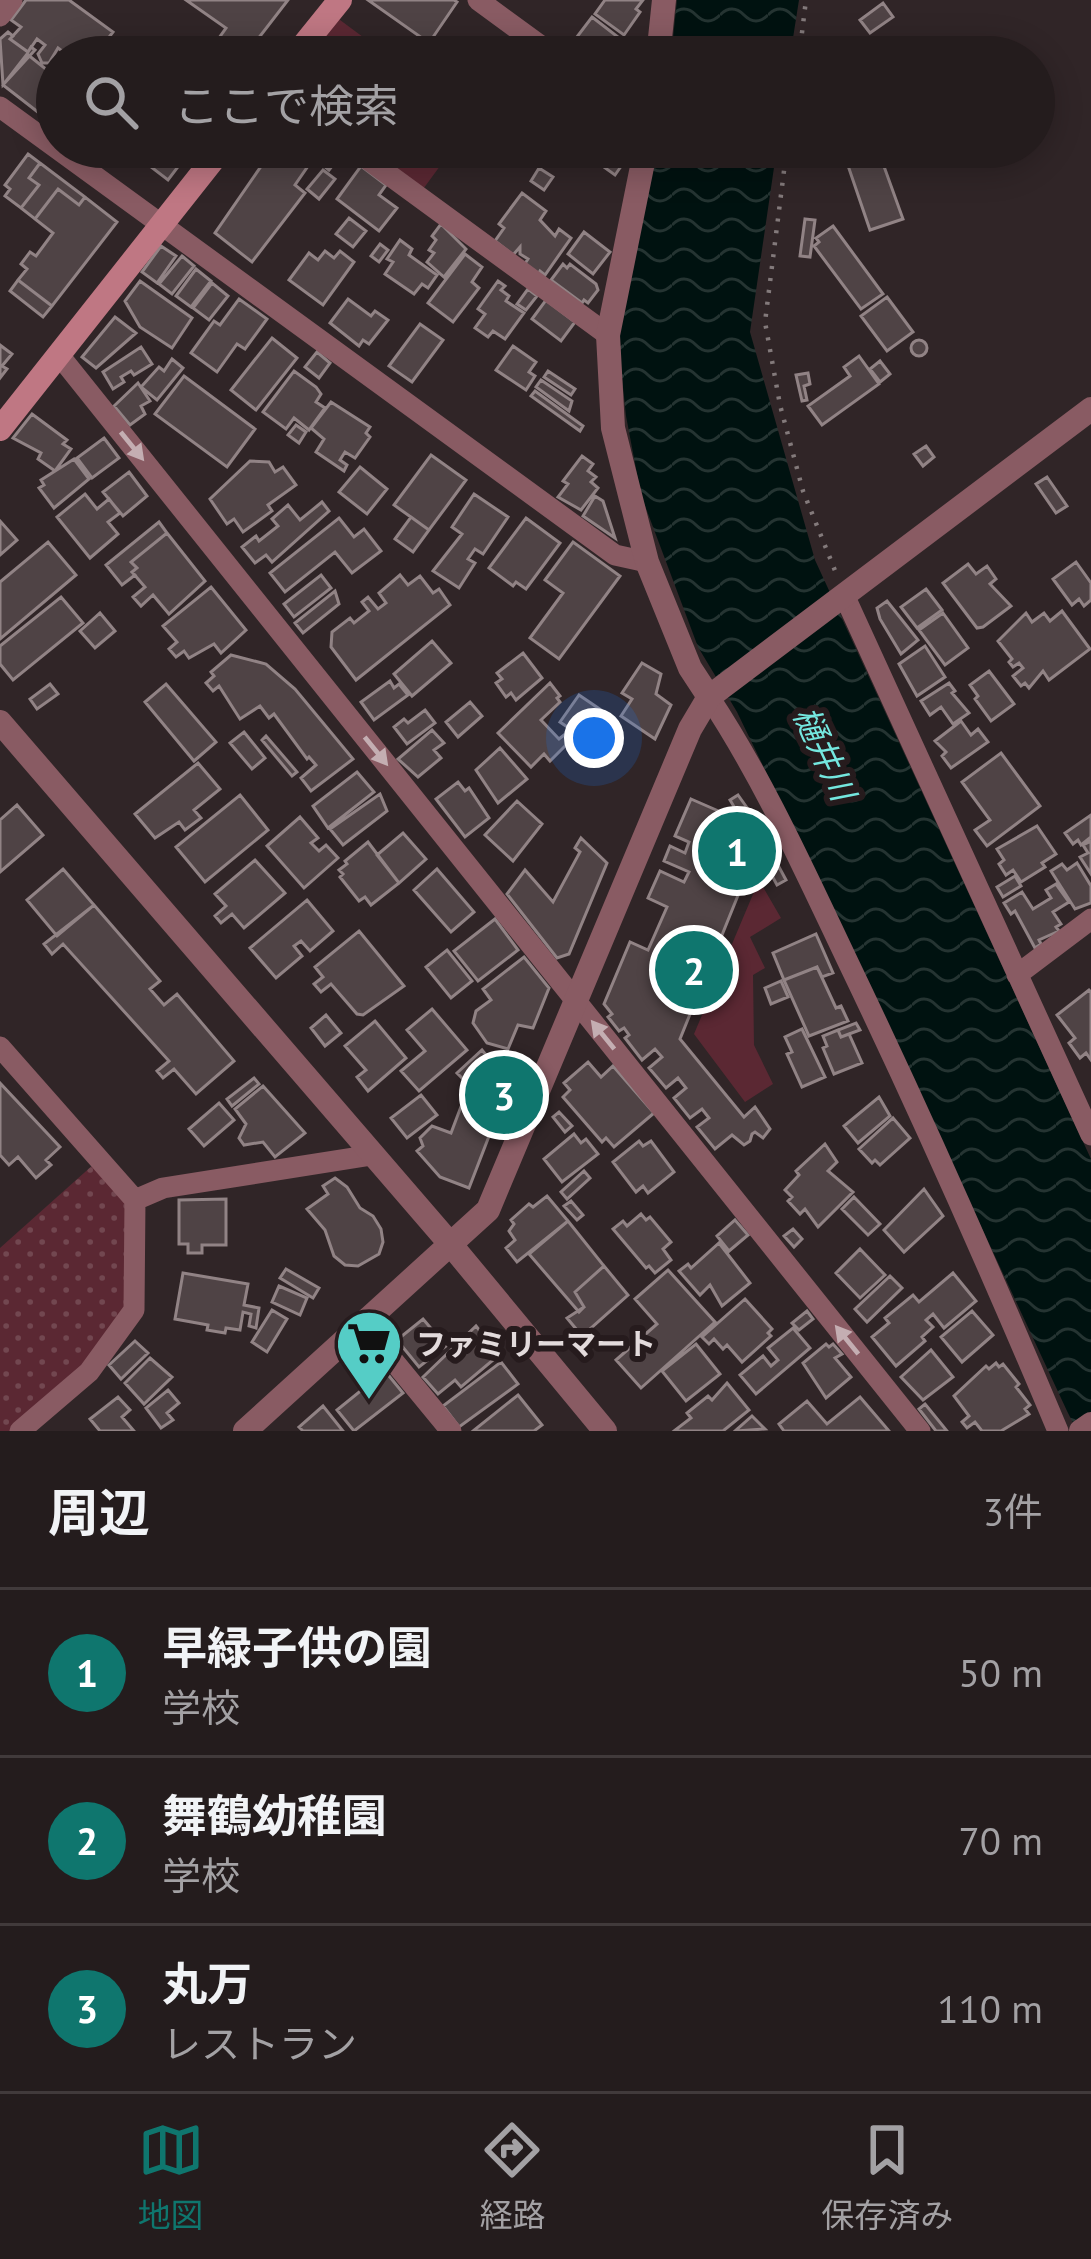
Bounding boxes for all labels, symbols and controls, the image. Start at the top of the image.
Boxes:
search box [36,36,1055,168]
icon: search [78,69,144,135]
text: ここで検索 [174,76,399,134]
one-way arrow [119,431,144,462]
water label: 樋井川 [785,699,867,810]
your location [564,708,624,768]
one-way arrow [363,735,388,766]
pin: 1 [698,806,776,896]
pin: 2 [655,925,733,1015]
one-way arrow [591,1020,616,1051]
pin: 3 [465,1050,543,1140]
supermarket icon: ファミリーマート [334,1308,404,1402]
place label: ファミリーマート [416,1324,656,1363]
one-way arrow [835,1324,860,1355]
text: 周辺 [48,1479,150,1545]
text: 3件 [983,1486,1043,1537]
text: 早緑子供の園 [162,1618,432,1676]
text: 1 [76,1647,98,1698]
text: 50 m [958,1647,1043,1698]
text: 学校 [162,1682,240,1733]
text: 舞鶴幼稚園 [162,1786,387,1844]
text: 2 [76,1815,98,1866]
text: 70 m [958,1815,1043,1866]
text: 学校 [162,1850,240,1901]
text: 丸万 [162,1954,252,2012]
text: 3 [76,1983,98,2034]
text: 110 m [937,1983,1043,2034]
text: レストラン [162,2018,357,2069]
tab: 地図 [138,2117,204,2237]
tab: 経路 [479,2117,545,2237]
tab: 保存済み [821,2117,953,2237]

